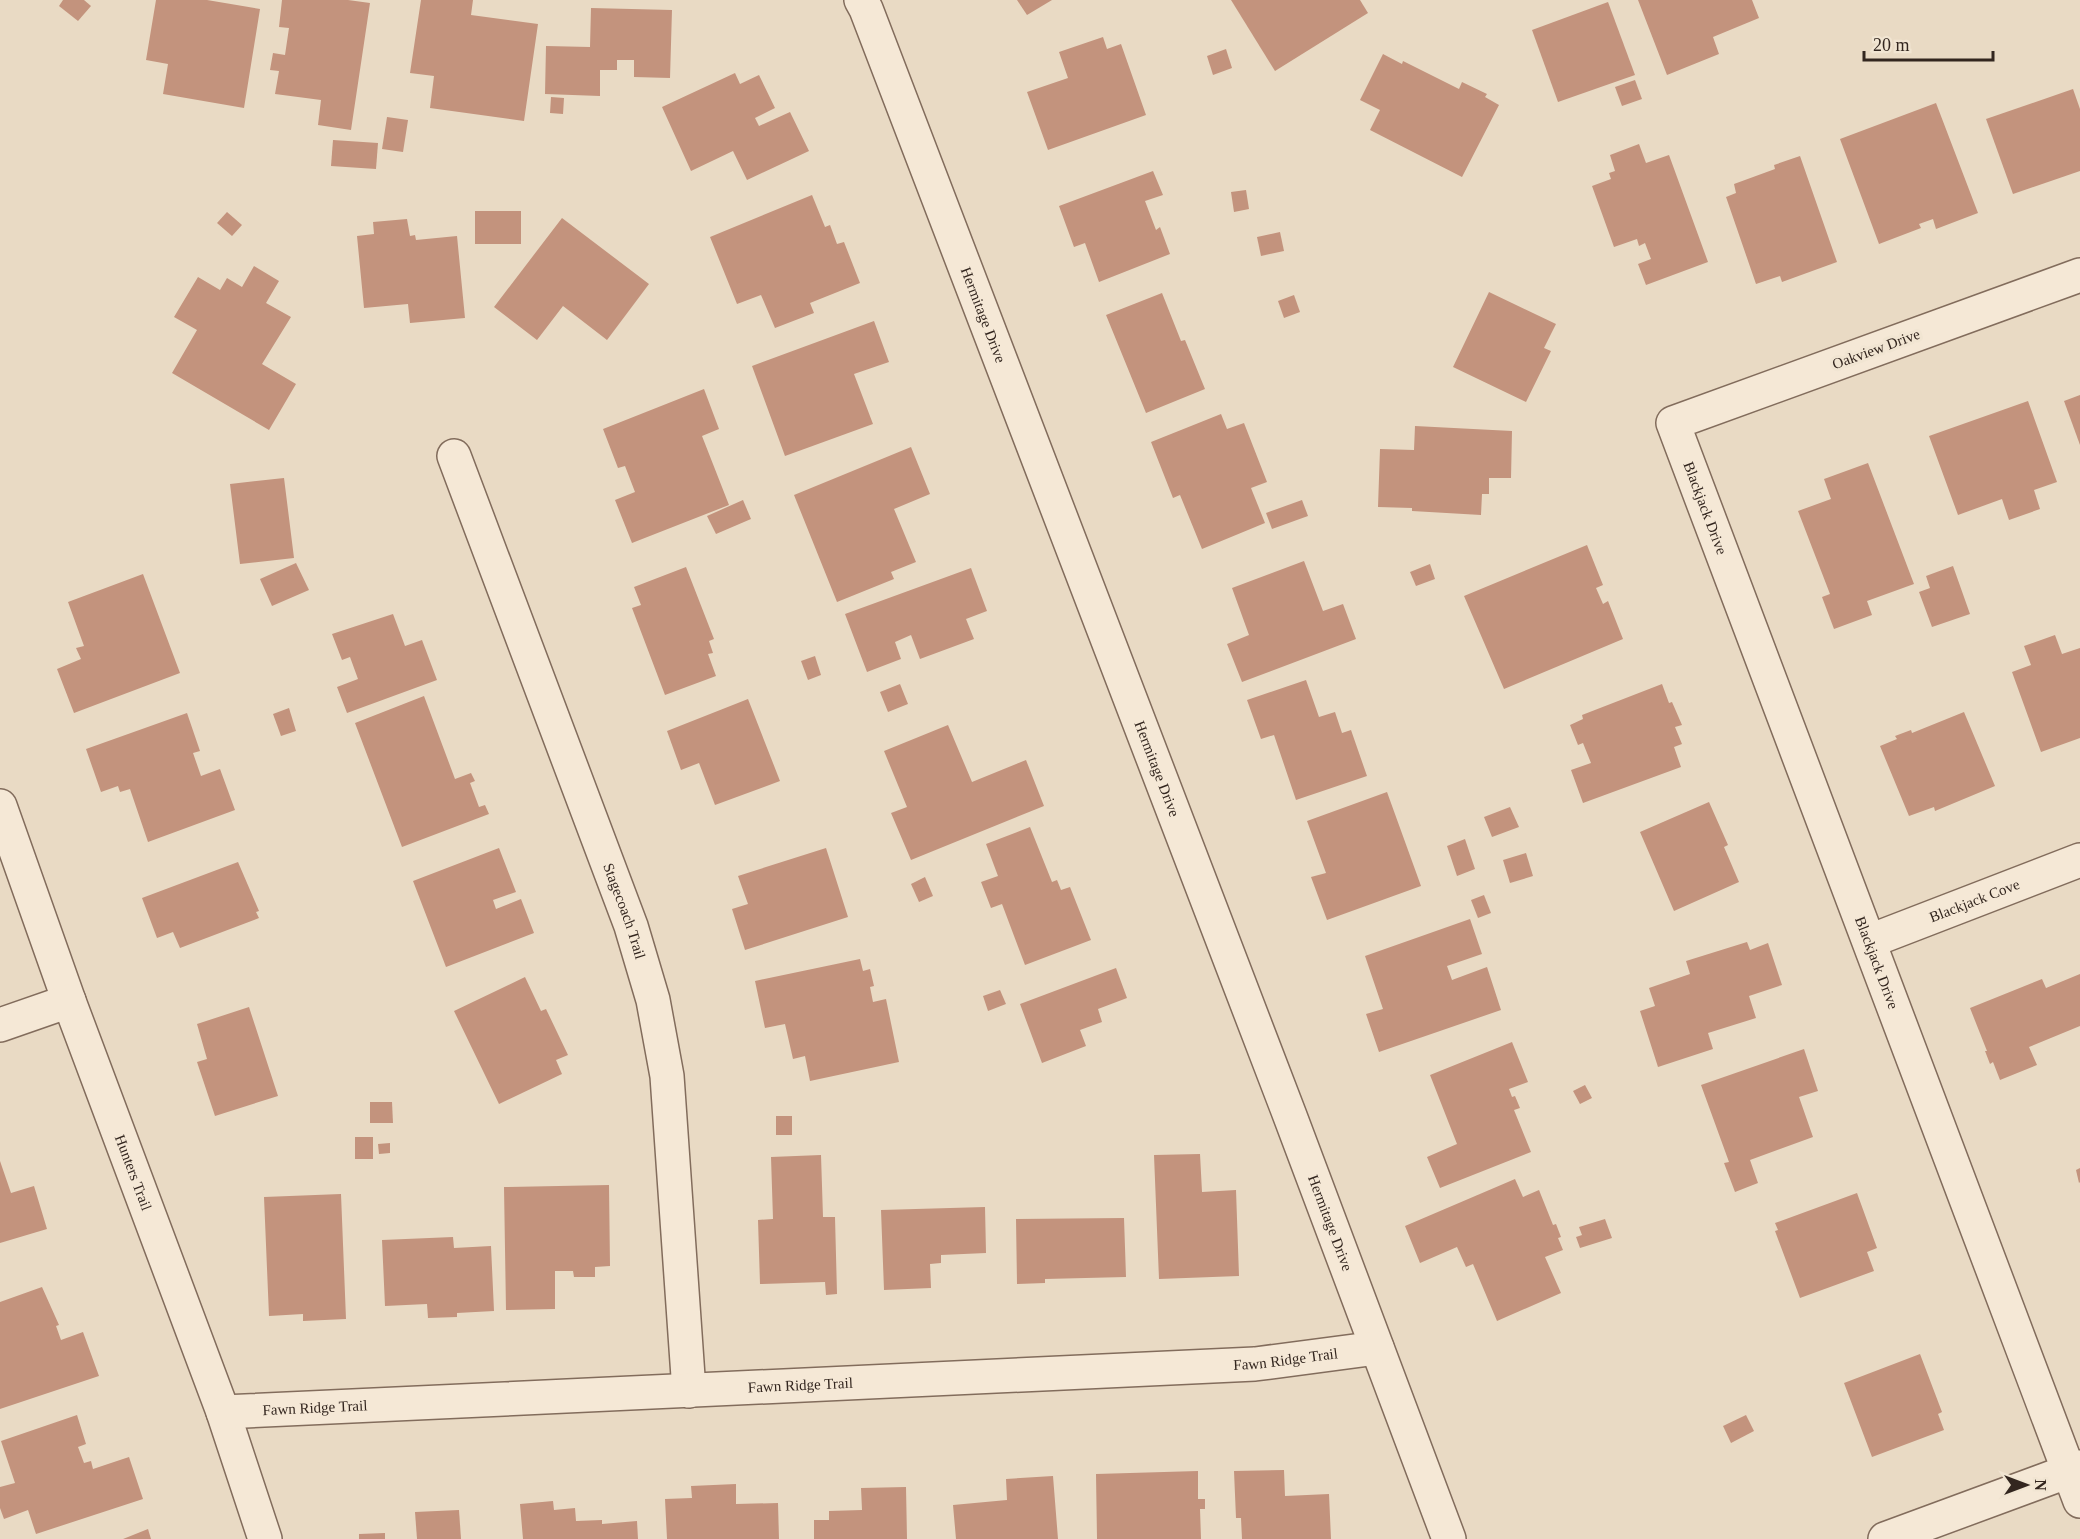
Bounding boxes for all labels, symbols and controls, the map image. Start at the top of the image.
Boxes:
scale bar [1864,24,1993,62]
text: 20 m [1873,35,1910,55]
street label: Hermitage Drive [958,265,1009,365]
street label: Oakview Drive [1830,326,1922,372]
street label: Blackjack Drive [1680,459,1730,557]
street label: Hermitage Drive [1131,719,1183,819]
street label: Stagecoach Trail [600,861,648,961]
street label: Blackjack Cove [1927,876,2022,925]
street label: Blackjack Drive [1852,914,1902,1012]
street label: Hunters Trail [112,1132,155,1213]
street label: Hermitage Drive [1305,1173,1356,1274]
street label: Fawn Ridge Trail [1233,1345,1339,1373]
street label: Fawn Ridge Trail [748,1375,853,1396]
street label: Fawn Ridge Trail [262,1397,368,1418]
north arrow [1996,1455,2056,1515]
text: N [2032,1479,2049,1491]

